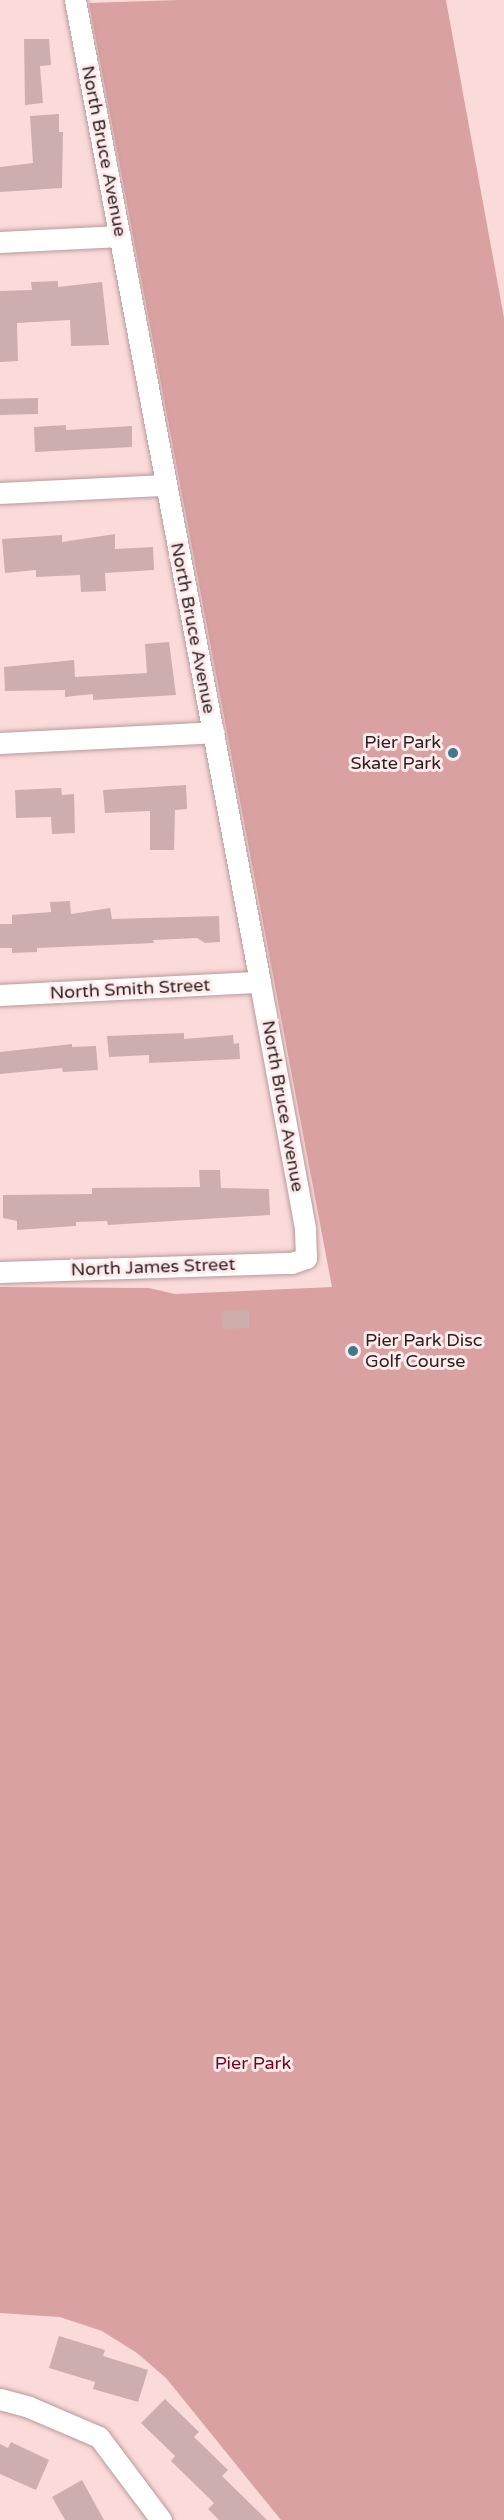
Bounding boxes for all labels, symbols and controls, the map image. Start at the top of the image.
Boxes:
street label: North Bruce Avenue [77,64,131,238]
street label: North Bruce Avenue [166,541,220,715]
place label: Pier Park Skate Park [350,732,441,774]
marker: Pier Park Skate Park [446,746,460,760]
street label: North Smith Street [49,974,211,1004]
street label: North Bruce Avenue [257,1019,309,1193]
street label: North James Street [70,1253,236,1281]
place label: Pier Park Disc Golf Course [365,1330,482,1372]
marker: Pier Park Disc Golf Course [346,1344,360,1358]
park label: Pier Park [215,2052,291,2074]

